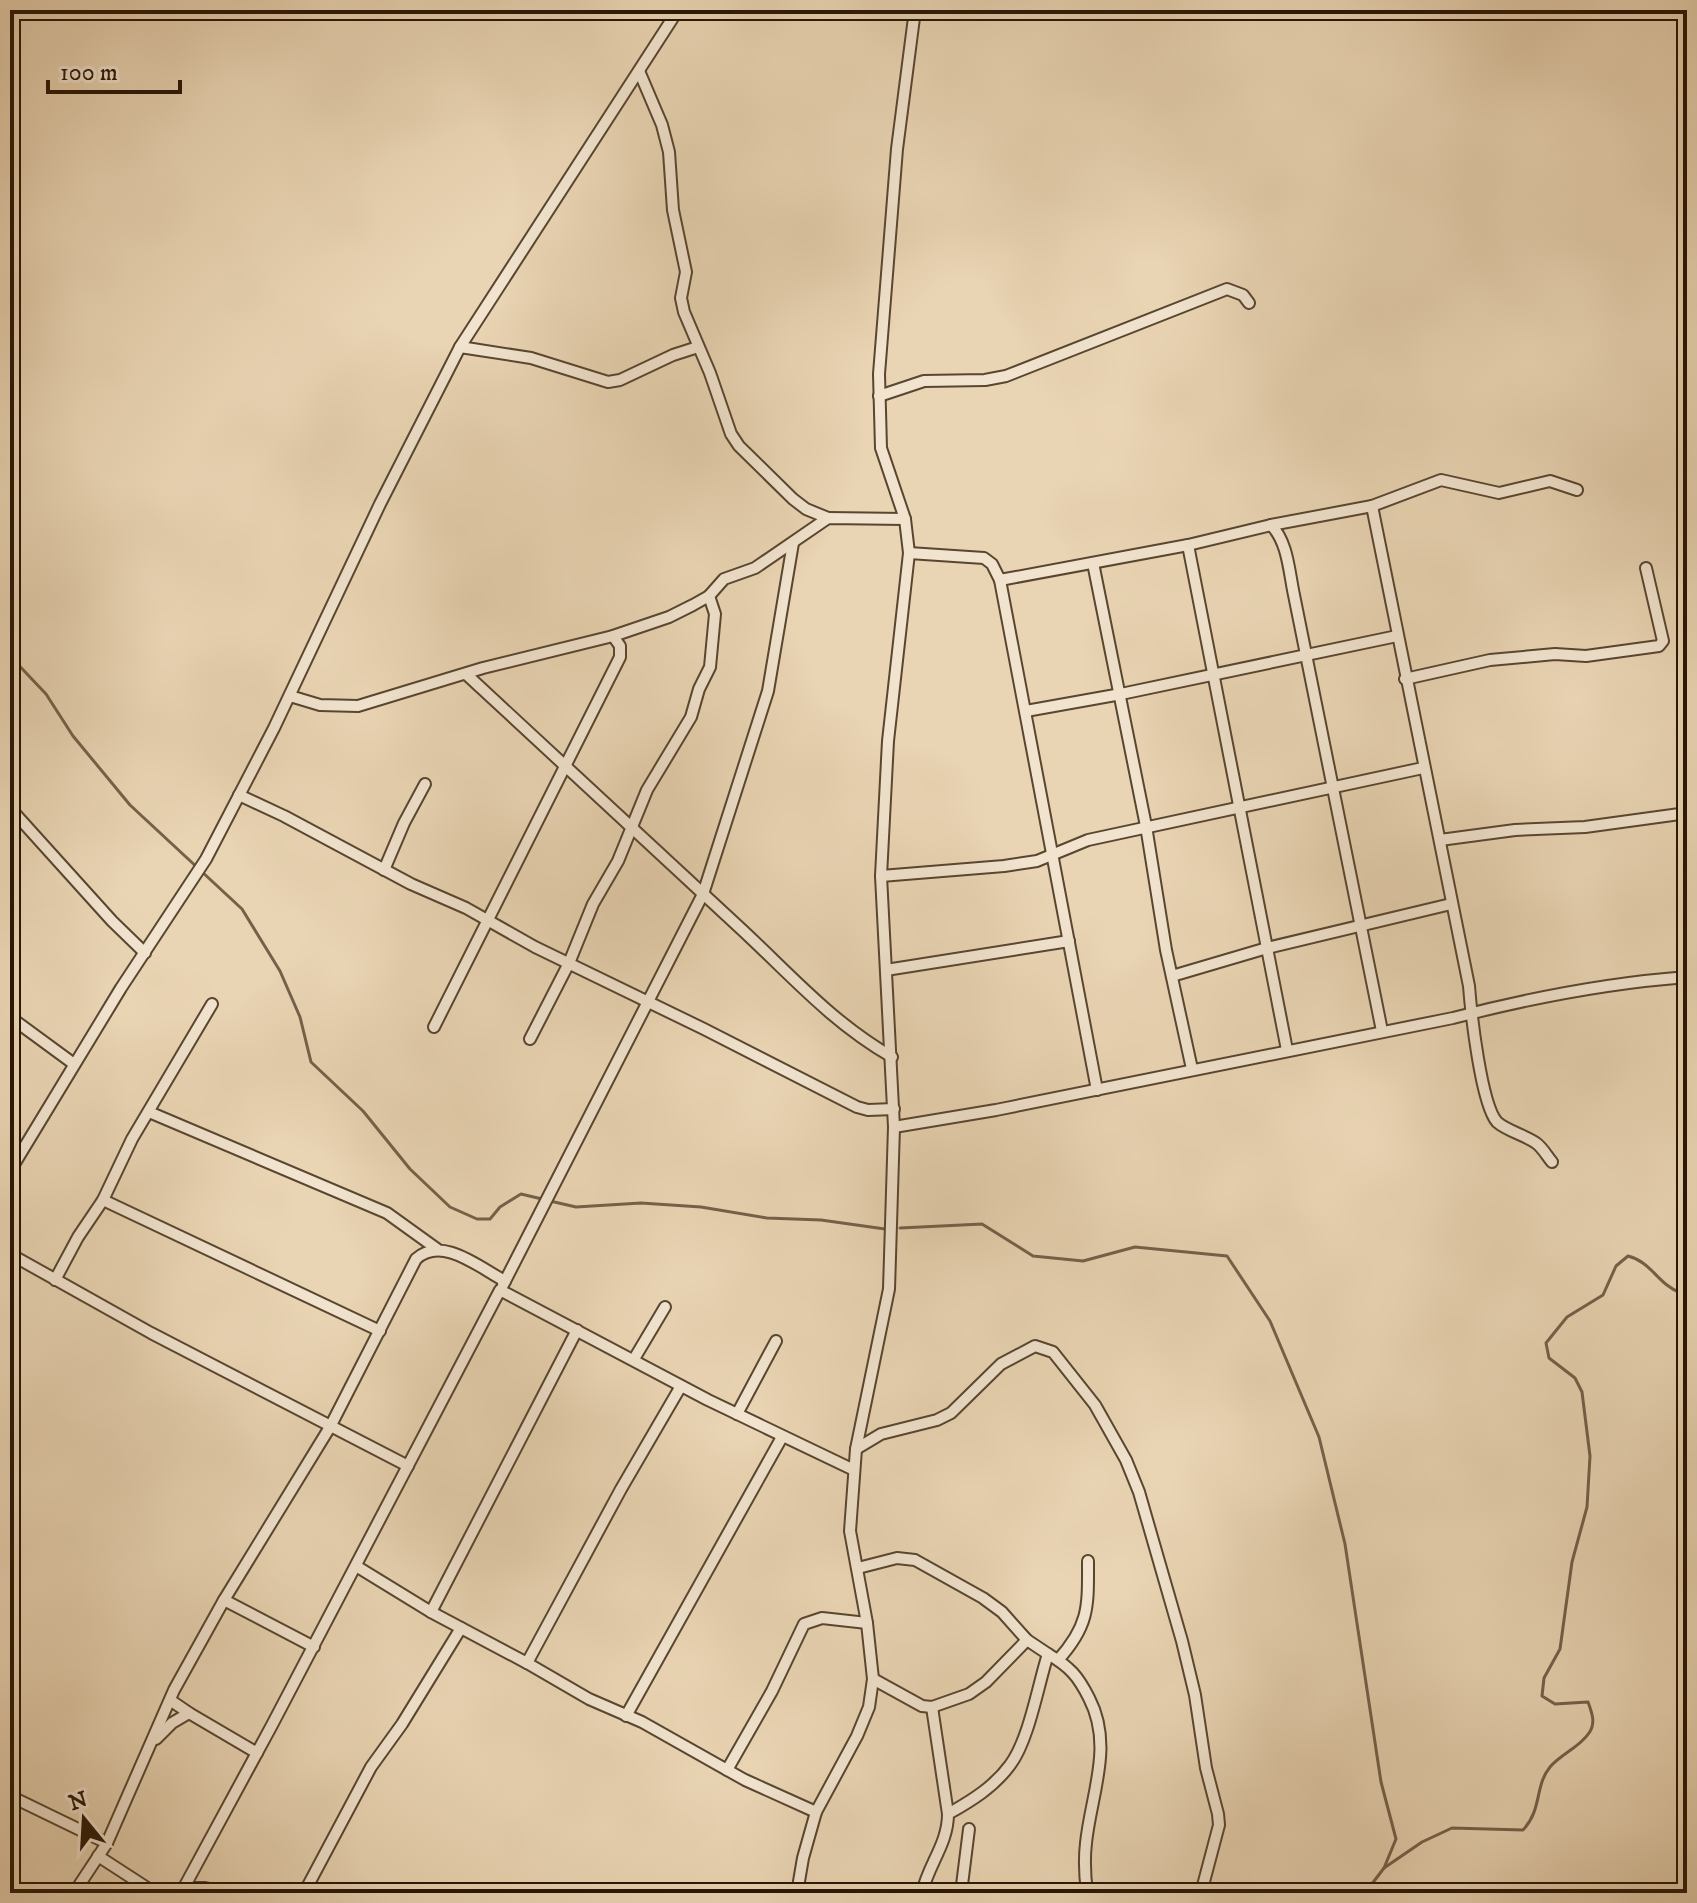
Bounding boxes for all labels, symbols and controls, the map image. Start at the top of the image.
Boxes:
scale bar [48,44,180,94]
text: 100 m [60,58,118,88]
north arrow [44,1779,124,1859]
text: N [66,1786,91,1817]

